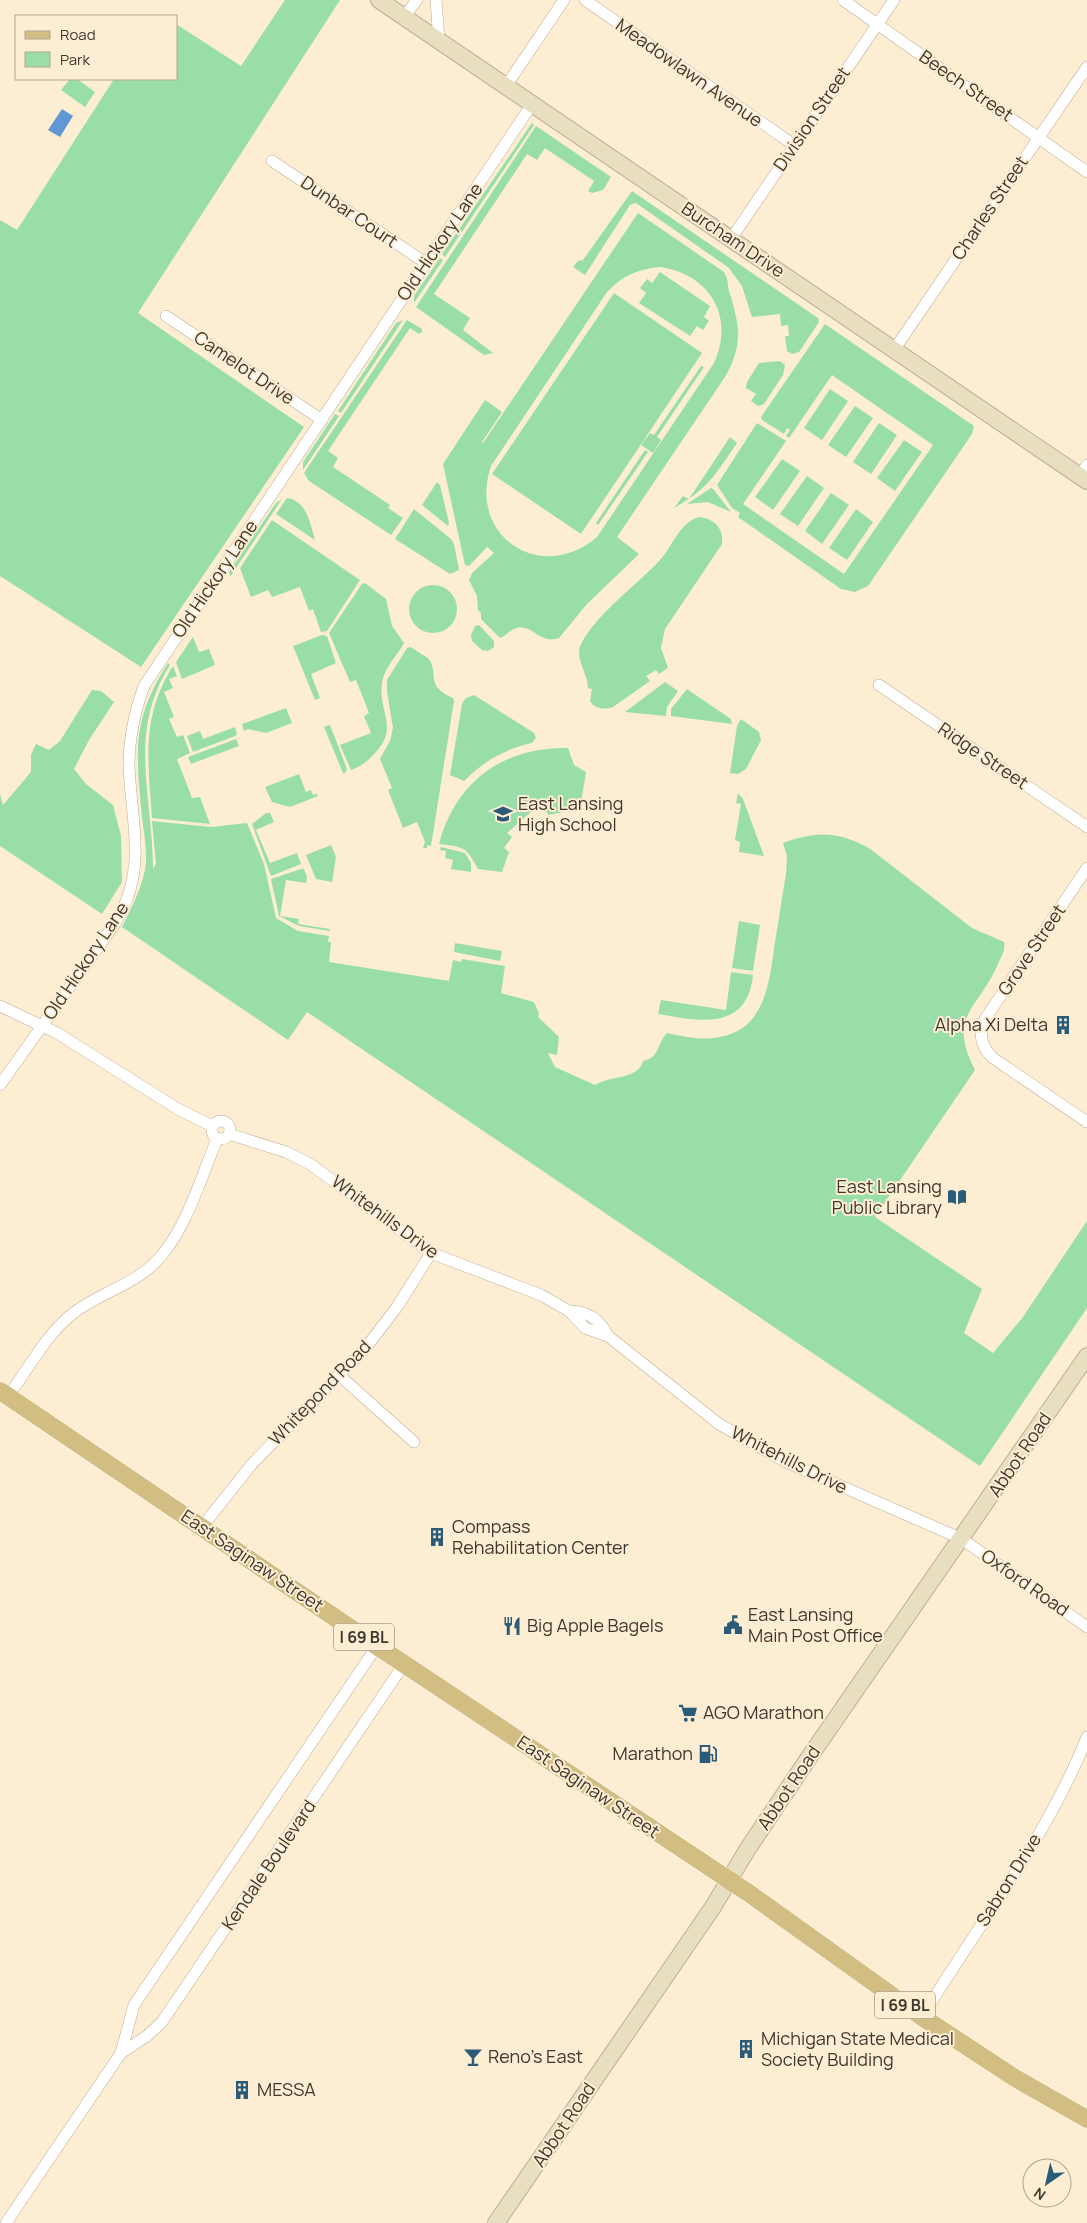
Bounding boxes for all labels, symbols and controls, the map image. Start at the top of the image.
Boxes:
street label: Meadowlawn Avenue [612,13,768,132]
legend [15,15,178,80]
text: Road [60,24,96,45]
street label: Beech Street [915,44,1018,126]
text: Park [60,49,90,70]
street label: Division Street [767,62,855,175]
street label: Charles Street [945,151,1033,264]
street label: Dunbar Court [296,170,403,252]
street label: Old Hickory Lane [391,178,487,305]
street label: Burcham Drive [677,196,790,283]
street label: Camelot Drive [190,325,300,410]
street label: Old Hickory Lane [166,515,262,642]
street label: Ridge Street [934,716,1033,794]
place label: East Lansing High School [518,791,623,836]
school or university icon: East Lansing High School [492,803,514,825]
street label: Old Hickory Lane [37,897,133,1024]
street label: Grove Street [992,899,1070,1000]
place label: Alpha Xi Delta [935,1012,1048,1036]
building icon: Alpha Xi Delta [1052,1014,1074,1036]
street label: Whitehills Drive [327,1169,444,1263]
place label: East Lansing Public Library [832,1174,943,1219]
library icon: East Lansing Public Library [946,1186,968,1208]
street label: Whitepond Road [263,1334,376,1450]
street label: Abbot Road [982,1408,1056,1501]
street label: Whitehills Drive [727,1419,852,1499]
street label: East Saginaw Street [177,1504,329,1617]
place label: Compass Rehabilitation Center [452,1514,630,1559]
building icon: Compass Rehabilitation Center [426,1526,448,1548]
street label: Oxford Road [977,1543,1074,1621]
place label: East Lansing Main Post Office [748,1602,883,1647]
place label: Big Apple Bagels [527,1613,663,1637]
public building icon: East Lansing Main Post Office [722,1614,744,1636]
restaurant icon: Big Apple Bagels [501,1615,523,1637]
road number: I 69 BL [334,1624,394,1650]
place label: AGO Marathon [703,1700,824,1724]
supermarket icon: AGO Marathon [677,1702,699,1724]
street label: East Saginaw Street [513,1730,665,1843]
place label: Marathon [613,1741,693,1765]
street label: Abbot Road [751,1741,825,1834]
fuel station icon: Marathon [697,1743,719,1765]
street label: Kendale Boulevard [216,1795,321,1934]
street label: Sabron Drive [970,1829,1046,1930]
road number: I 69 BL [875,1992,935,2018]
place label: Michigan State Medical Society Building [761,2026,954,2071]
building icon: Michigan State Medical Society Building [735,2038,757,2060]
place label: Reno's East [488,2044,583,2068]
bar icon: Reno's East [462,2046,484,2068]
place label: MESSA [257,2077,316,2101]
street label: Abbot Road [526,2078,600,2171]
building icon: MESSA [231,2079,253,2101]
north arrow [1022,2158,1072,2208]
text: N [1030,2184,1049,2205]

